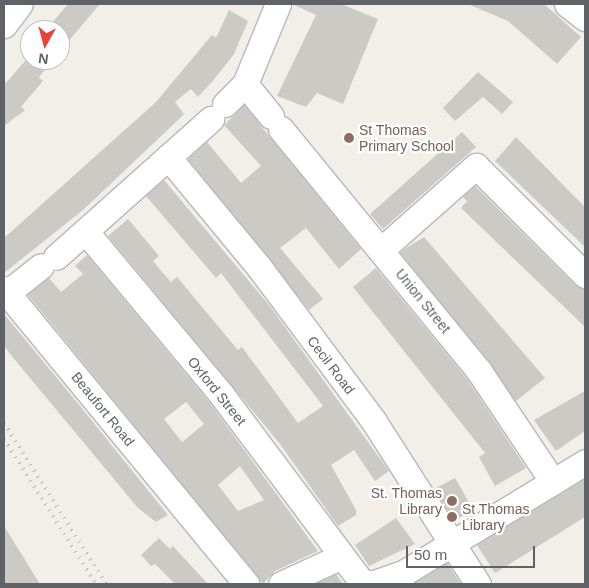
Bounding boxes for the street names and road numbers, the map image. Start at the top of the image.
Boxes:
street label: Union Street [392,265,454,337]
street label: Cecil Road [304,333,358,397]
street label: Oxford Street [184,353,250,429]
street label: Beaufort Road [68,369,138,449]

